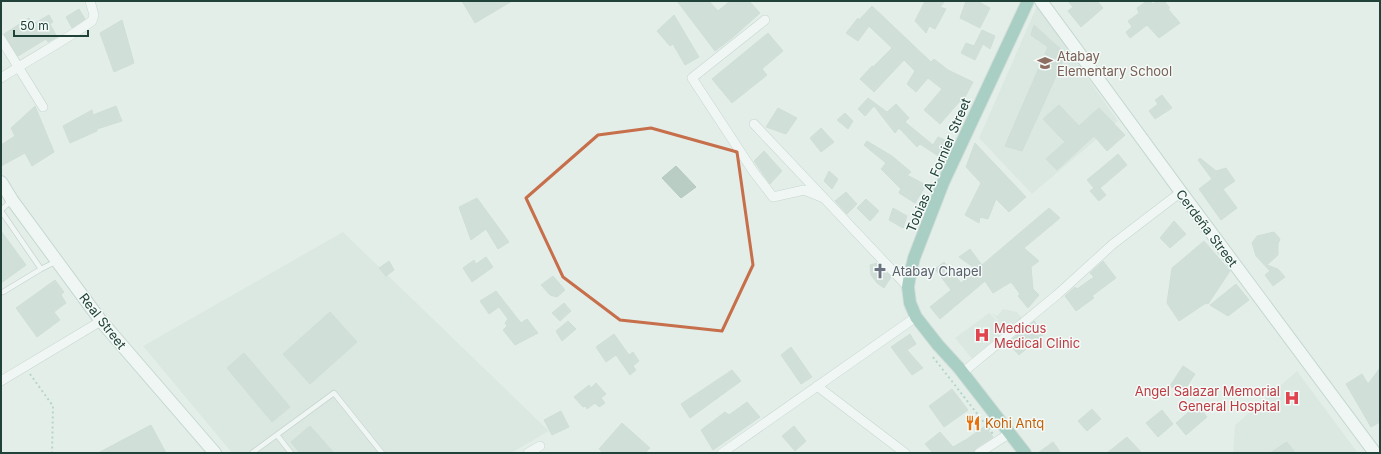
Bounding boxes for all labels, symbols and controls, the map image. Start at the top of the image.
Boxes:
scale bar [14,12,88,38]
text: 50 m [20,18,49,33]
place label: Atabay Elementary School [1057,48,1172,79]
school or university icon: Atabay Elementary School [1036,54,1054,72]
street label: Tobias A. Fornier Street [902,96,974,234]
street label: Cerdeña Street [1173,186,1241,270]
church icon: Atabay Chapel [871,262,889,280]
place label: Atabay Chapel [892,263,982,279]
street label: Real Street [76,290,130,352]
place label: Medicus Medical Clinic [994,320,1080,351]
hospital icon: Medicus Medical Clinic [973,326,991,344]
place label: Angel Salazar Memorial General Hospital [1135,383,1280,414]
hospital icon: Angel Salazar Memorial General Hospital [1283,389,1301,407]
restaurant icon: Kohi Antq [964,414,982,432]
place label: Kohi Antq [985,415,1044,431]

